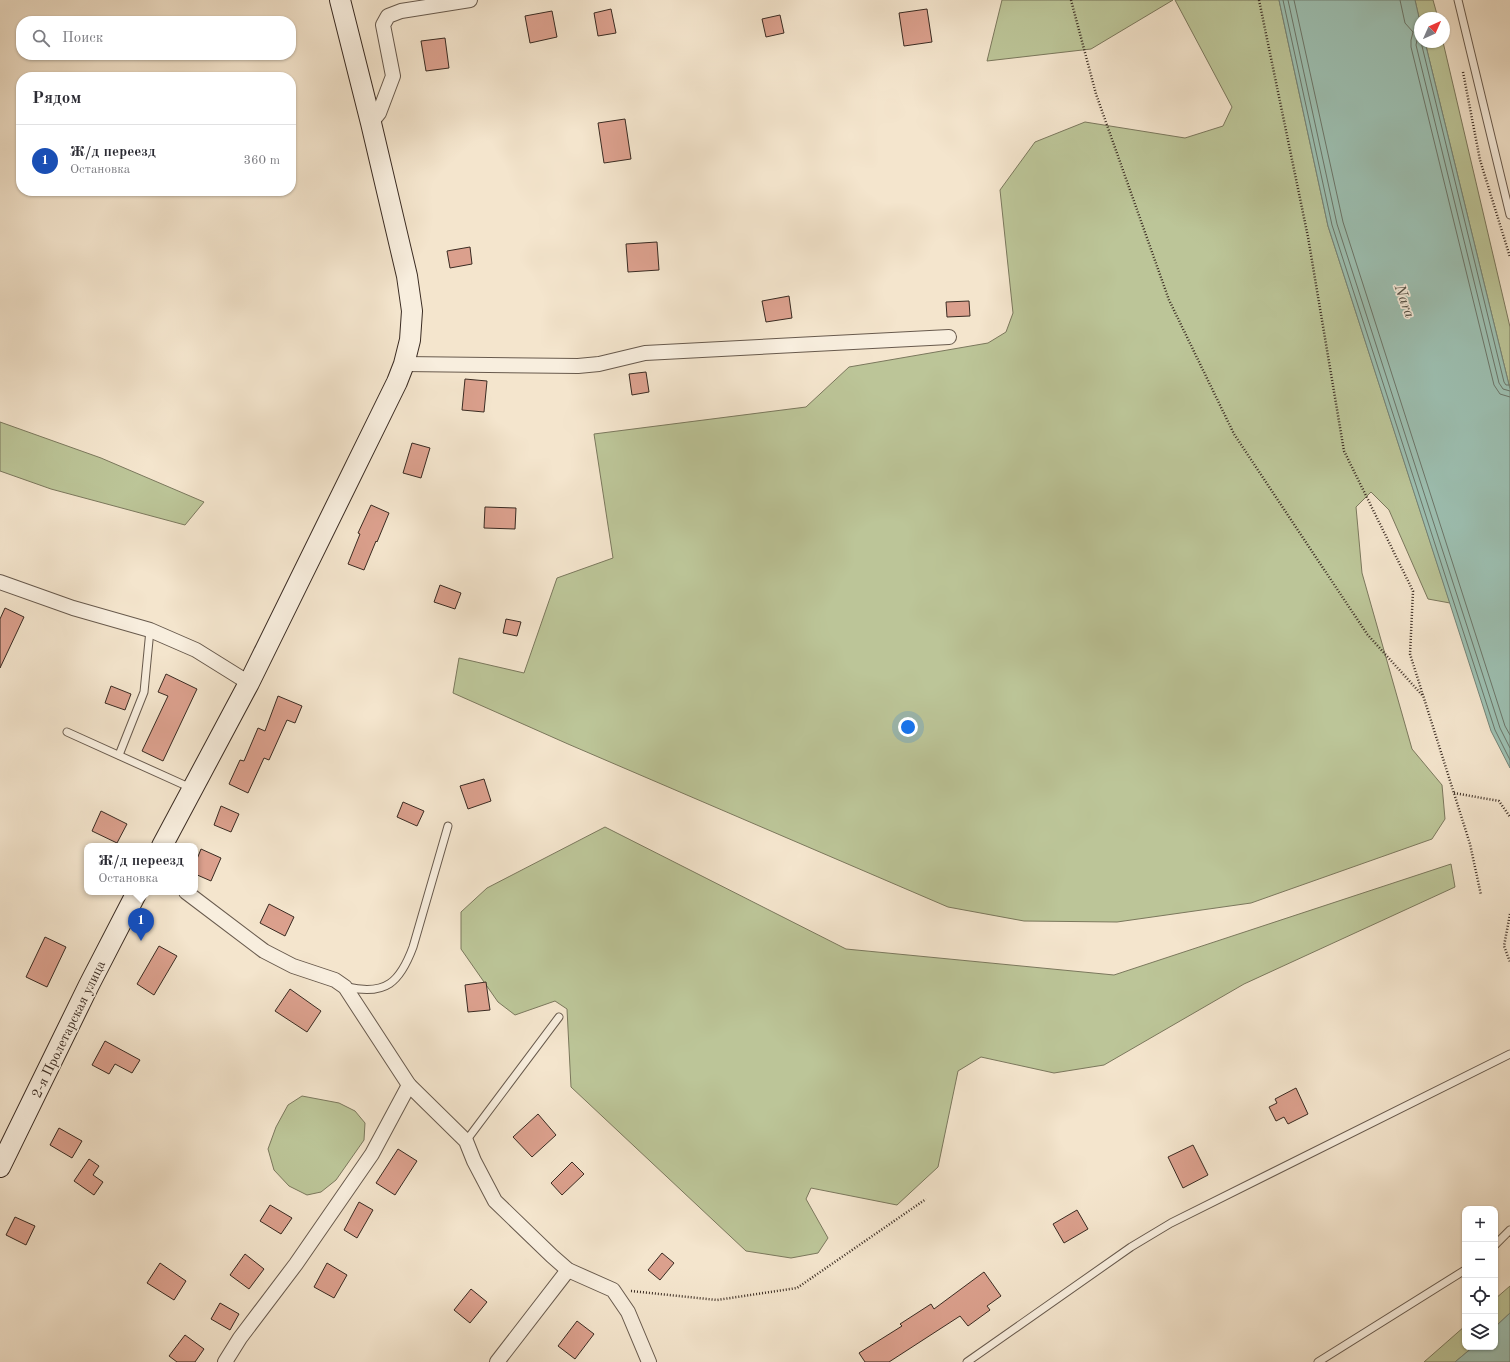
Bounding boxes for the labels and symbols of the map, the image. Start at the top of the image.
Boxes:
north arrow [1414,12,1450,48]
water label: Nara [1390,282,1417,320]
your location [898,717,918,737]
pin: 1 [128,908,154,941]
street label: 2-я Пролетарская улица [29,958,108,1100]

